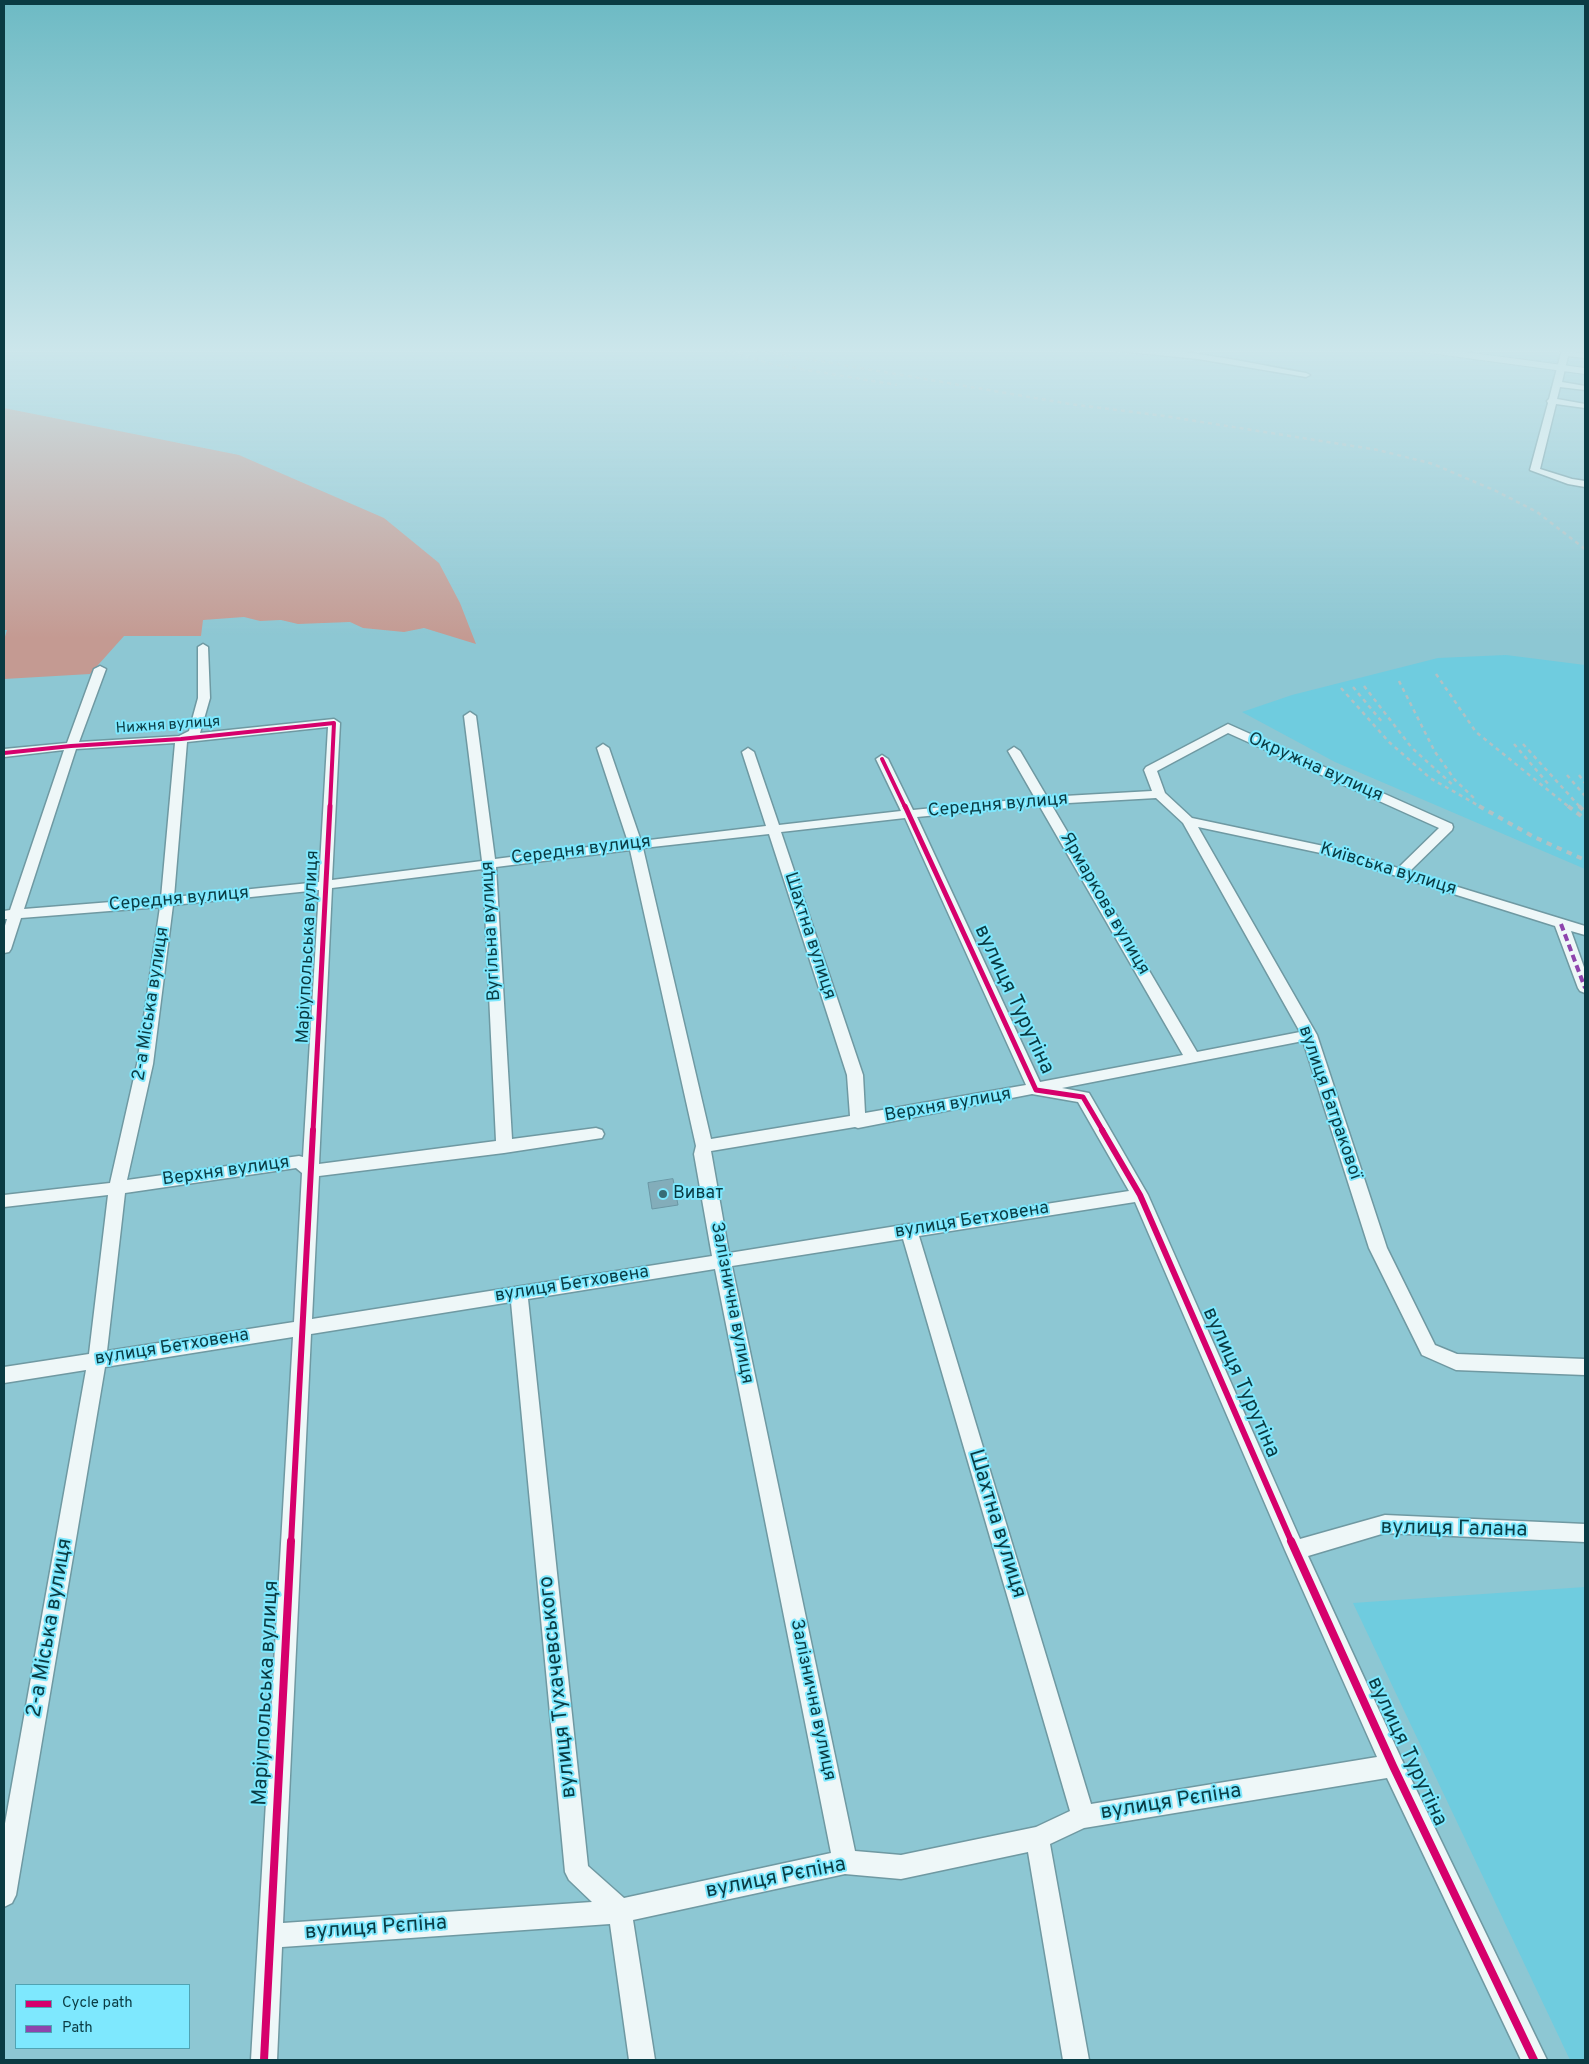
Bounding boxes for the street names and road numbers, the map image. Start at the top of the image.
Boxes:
street label: Нижня вулиця [115,713,221,739]
street label: Окружна вулиця [1244,729,1386,807]
street label: Середня вулиця [927,789,1069,823]
street label: Ярмаркова вулиця [1054,829,1154,979]
street label: Середня вулиця [510,832,652,870]
street label: Київська вулиця [1317,839,1459,901]
street label: Маріупольська вулиця [293,850,325,1044]
street label: Вугільна вулиця [478,861,506,1001]
street label: Шахтна вулиця [778,870,840,1002]
street label: Середня вулиця [108,883,250,917]
street label: вулиця Турутіна [967,921,1059,1079]
street label: 2-а Міська вулиця [129,926,175,1082]
street label: вулиця Батракової [1293,1023,1365,1183]
street label: Верхня вулиця [883,1084,1013,1128]
street label: Верхня вулиця [161,1152,291,1192]
street label: вулиця Бетховена [893,1198,1051,1244]
street label: Залізнична вулиця [705,1220,757,1386]
street label: вулиця Бетховена [493,1262,651,1308]
street label: вулиця Турутіна [1196,1304,1284,1462]
street label: вулиця Бетховена [93,1325,251,1371]
street label: Шахтна вулиця [961,1447,1031,1601]
street label: вулиця Галана [1380,1516,1528,1544]
street label: 2-а Міська вулиця [23,1537,79,1719]
street label: вулиця Тухачевського [535,1575,583,1799]
street label: Маріупольська вулиця [249,1580,285,1806]
street label: Залізнична вулиця [784,1617,840,1783]
street label: вулиця Турутіна [1360,1673,1452,1831]
street label: вулиця Рєпіна [1099,1779,1243,1827]
street label: вулиця Рєпіна [704,1853,848,1905]
street label: вулиця Рєпіна [304,1911,448,1947]

